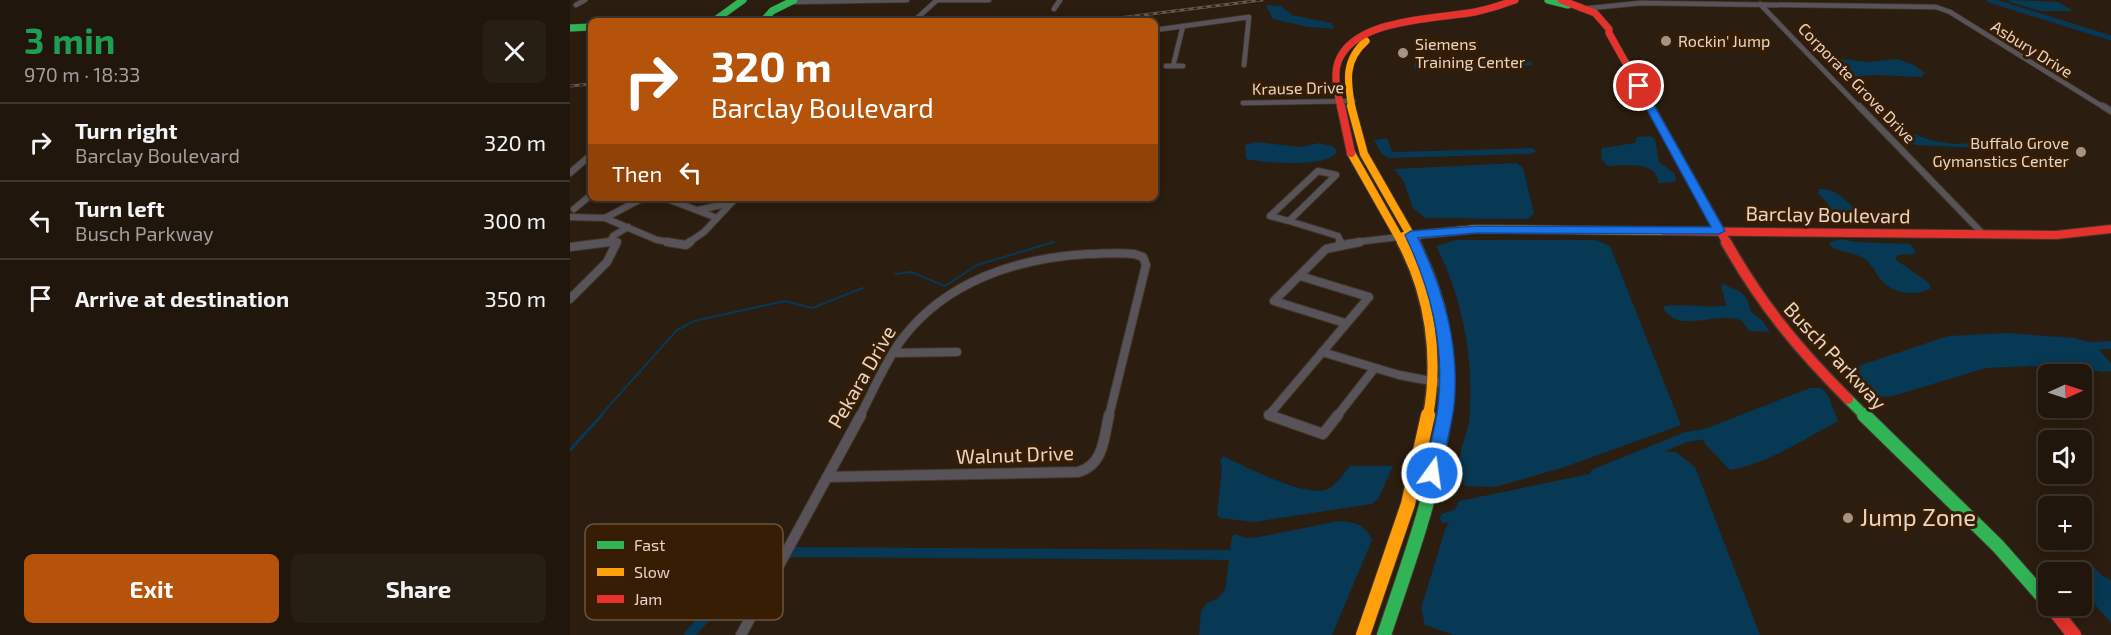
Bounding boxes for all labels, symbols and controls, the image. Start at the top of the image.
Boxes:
street label: Asbury Drive [1988,16,2076,81]
text: 3 min [24,18,115,61]
street label: Corporate Grove Drive [1795,18,1920,147]
button: close [483,20,546,83]
place label: Rockin' Jump [1678,31,1770,50]
place label: Siemens Training Center [1415,34,1526,71]
marker: Rockin' Jump [1659,34,1673,48]
text: 320 m [711,40,832,90]
icon: right [612,42,690,120]
marker: Siemens Training Center [1396,46,1410,60]
pin [1613,60,1664,111]
text: 970 m · 18:33 [24,62,140,86]
icon: arrive [1622,69,1655,102]
street label: Krause Drive [1252,77,1344,98]
text: Barclay Boulevard [711,91,934,123]
text: Turn right [75,117,177,143]
icon: right [24,126,57,159]
text: 320 m [484,129,546,155]
place label: Buffalo Grove Gymanstics Center [1933,133,2070,170]
text: Barclay Boulevard [75,143,240,167]
marker: Buffalo Grove Gymanstics Center [2074,145,2088,159]
icon: left [674,156,707,189]
text: Then [612,160,662,186]
text: Turn left [75,195,164,221]
street label: Barclay Boulevard [1745,201,1911,227]
icon: left [24,204,57,237]
text: 300 m [483,207,546,233]
text: Busch Parkway [75,221,214,245]
icon: arrive [24,282,57,315]
text: Arrive at destination [75,285,289,311]
text: 350 m [485,285,546,311]
street label: Busch Parkway [1780,296,1892,415]
street label: Pekara Drive [822,321,900,432]
north arrow [2038,364,2092,418]
map controls [2038,364,2092,616]
button: sound [2038,430,2092,484]
street label: Walnut Drive [955,440,1074,468]
position arrow [1400,441,1464,505]
button: + [2038,496,2092,550]
place label: Jump Zone [1860,502,1976,531]
marker: Jump Zone [1841,511,1855,525]
legend [585,524,783,620]
text: Fast [634,535,665,554]
button: Exit [24,554,279,623]
button: Share [291,554,546,623]
text: Slow [634,562,670,581]
button: − [2038,562,2092,616]
text: Jam [634,589,662,608]

